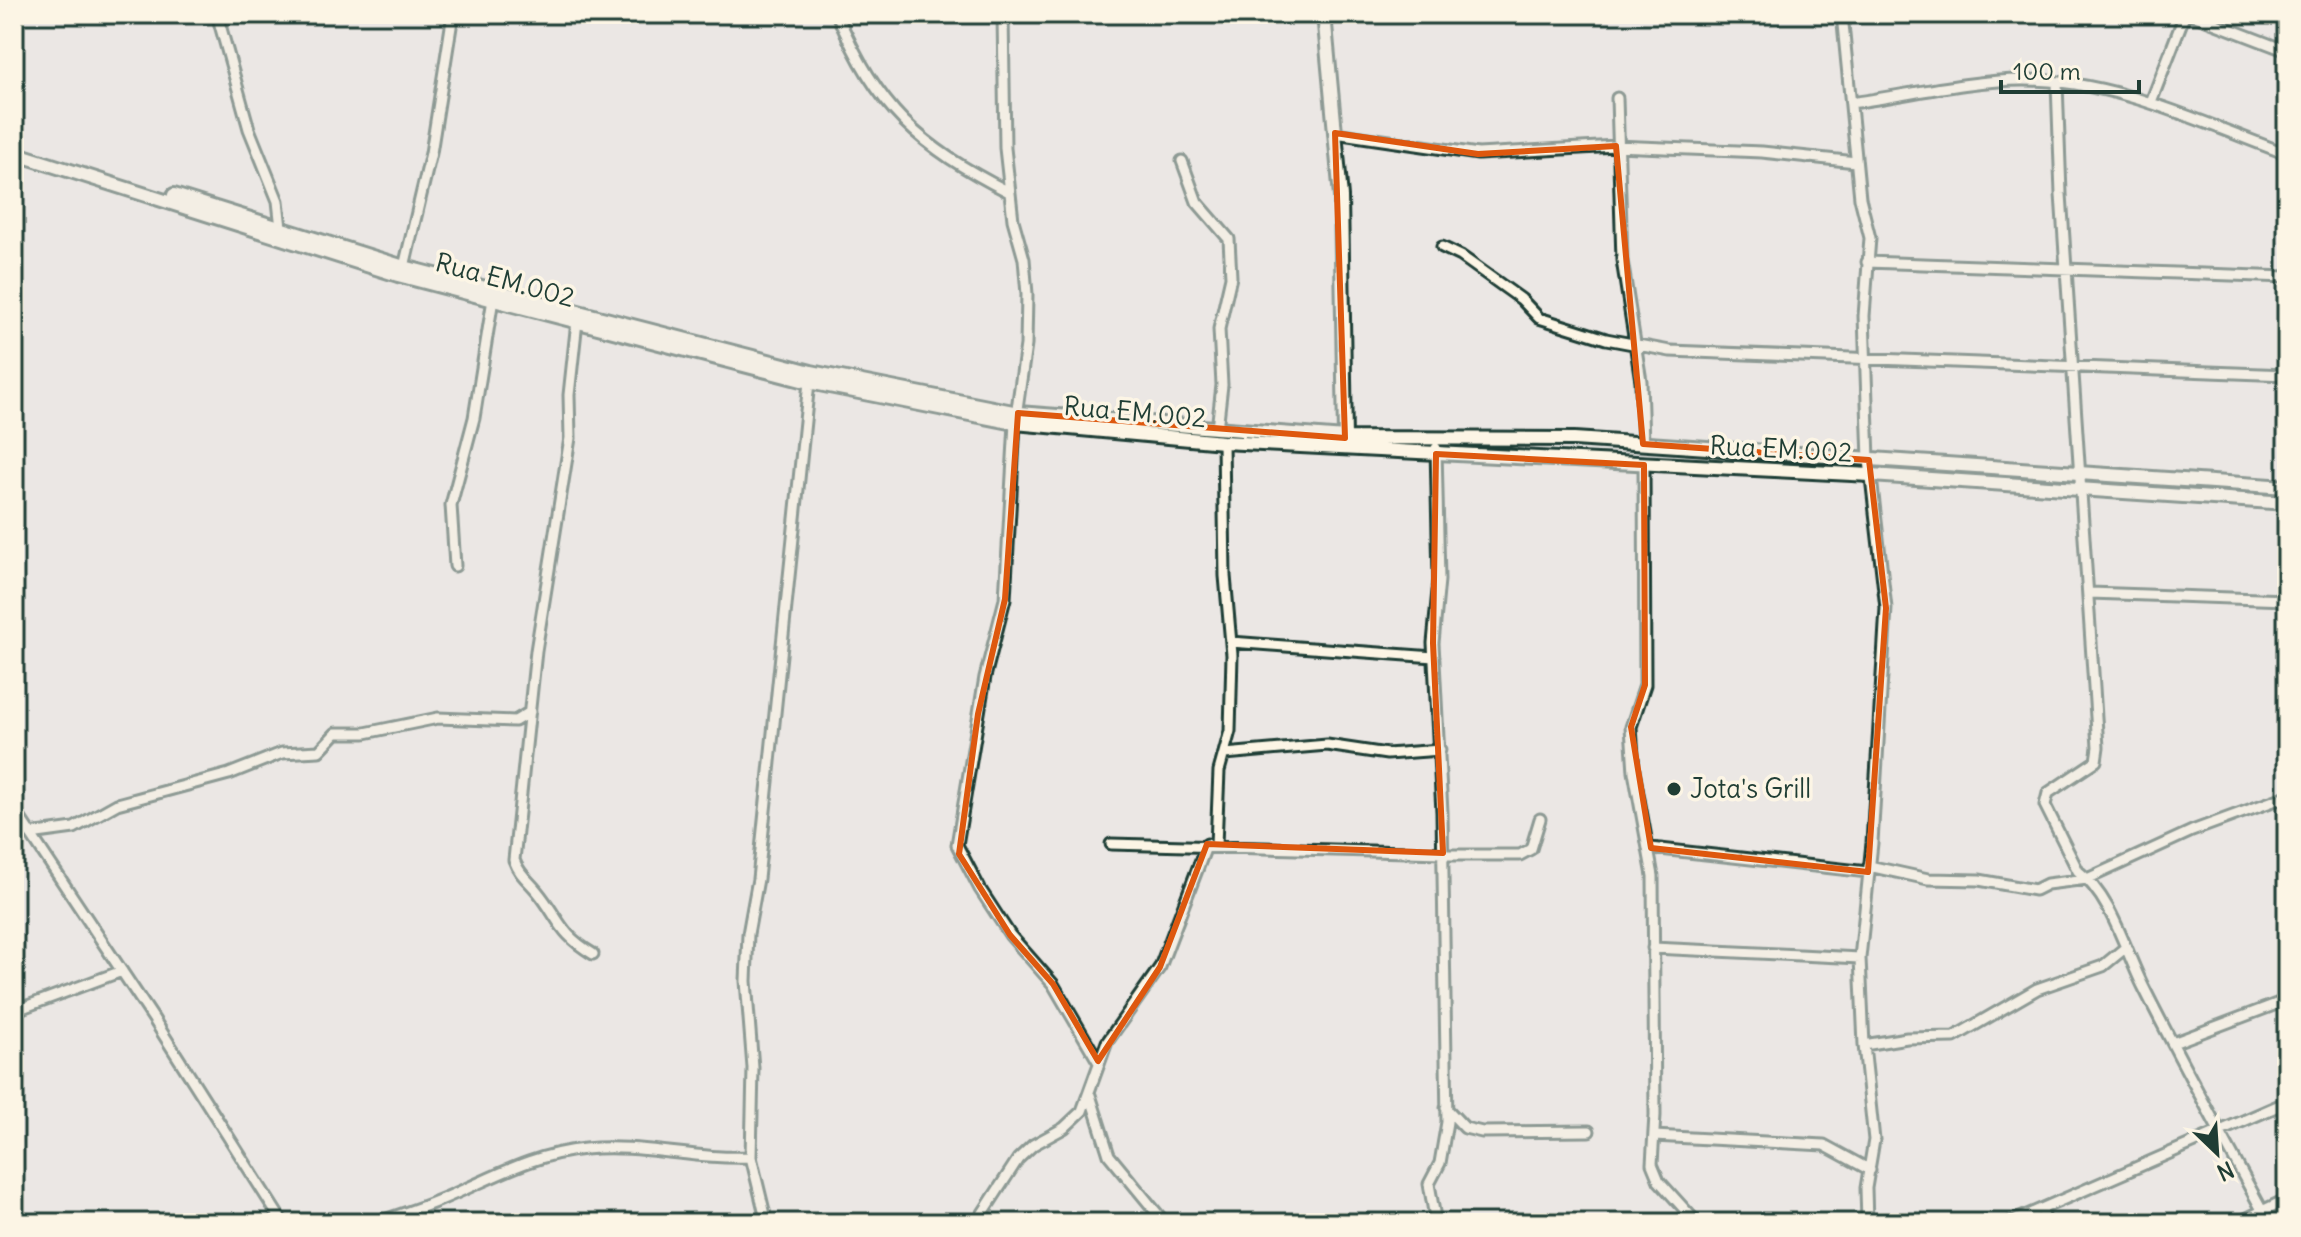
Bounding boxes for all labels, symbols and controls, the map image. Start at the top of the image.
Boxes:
scale bar [2001,44,2139,94]
text: 100 m [2013,56,2081,86]
street label: Rua EM.002 [432,245,578,314]
street label: Rua EM.002 [1063,389,1208,434]
street label: Rua EM.002 [1709,428,1853,469]
place label: Jota's Grill [1690,772,1811,805]
marker: Jota's Grill [1665,780,1683,798]
north arrow [2177,1113,2257,1193]
text: N [2213,1155,2238,1187]

